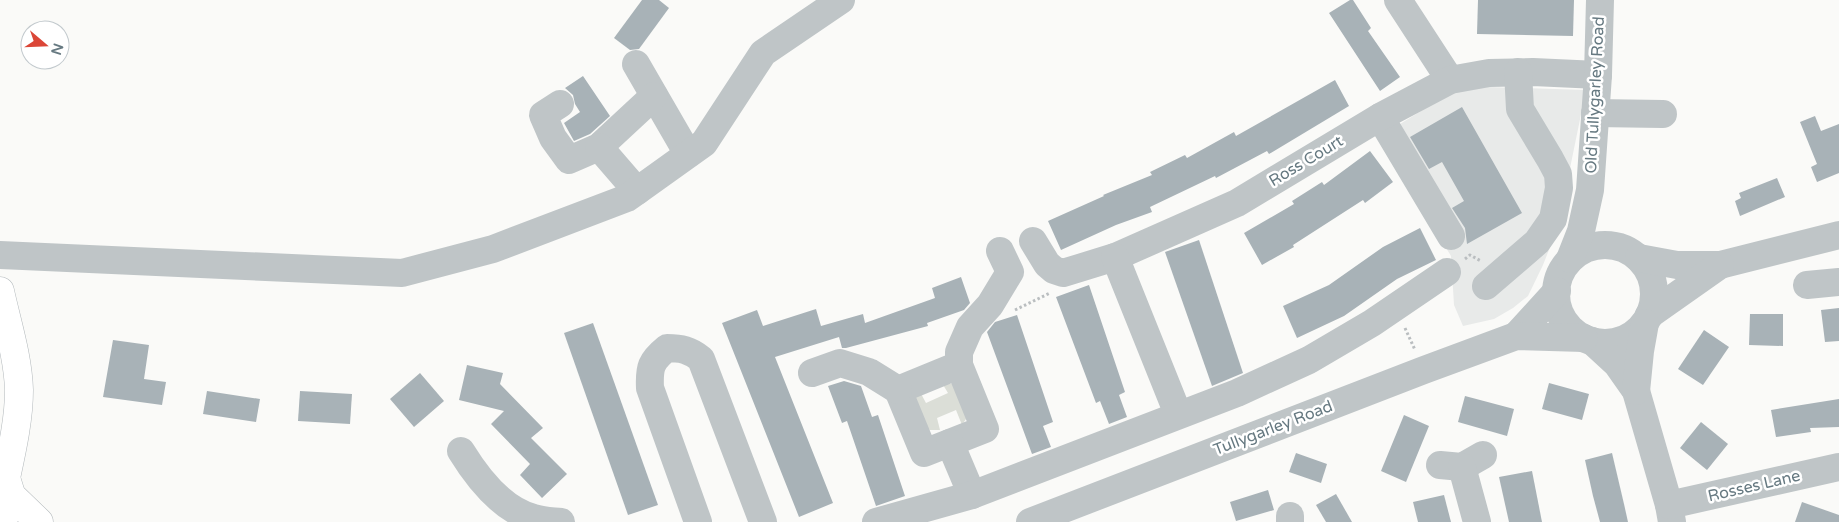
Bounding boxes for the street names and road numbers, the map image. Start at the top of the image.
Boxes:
street label: Old Tullygarley Road [1581,16,1609,174]
street label: Ross Court [1265,131,1347,191]
street label: Tullygarley Road [1211,396,1335,460]
street label: Rosses Lane [1706,466,1802,506]

